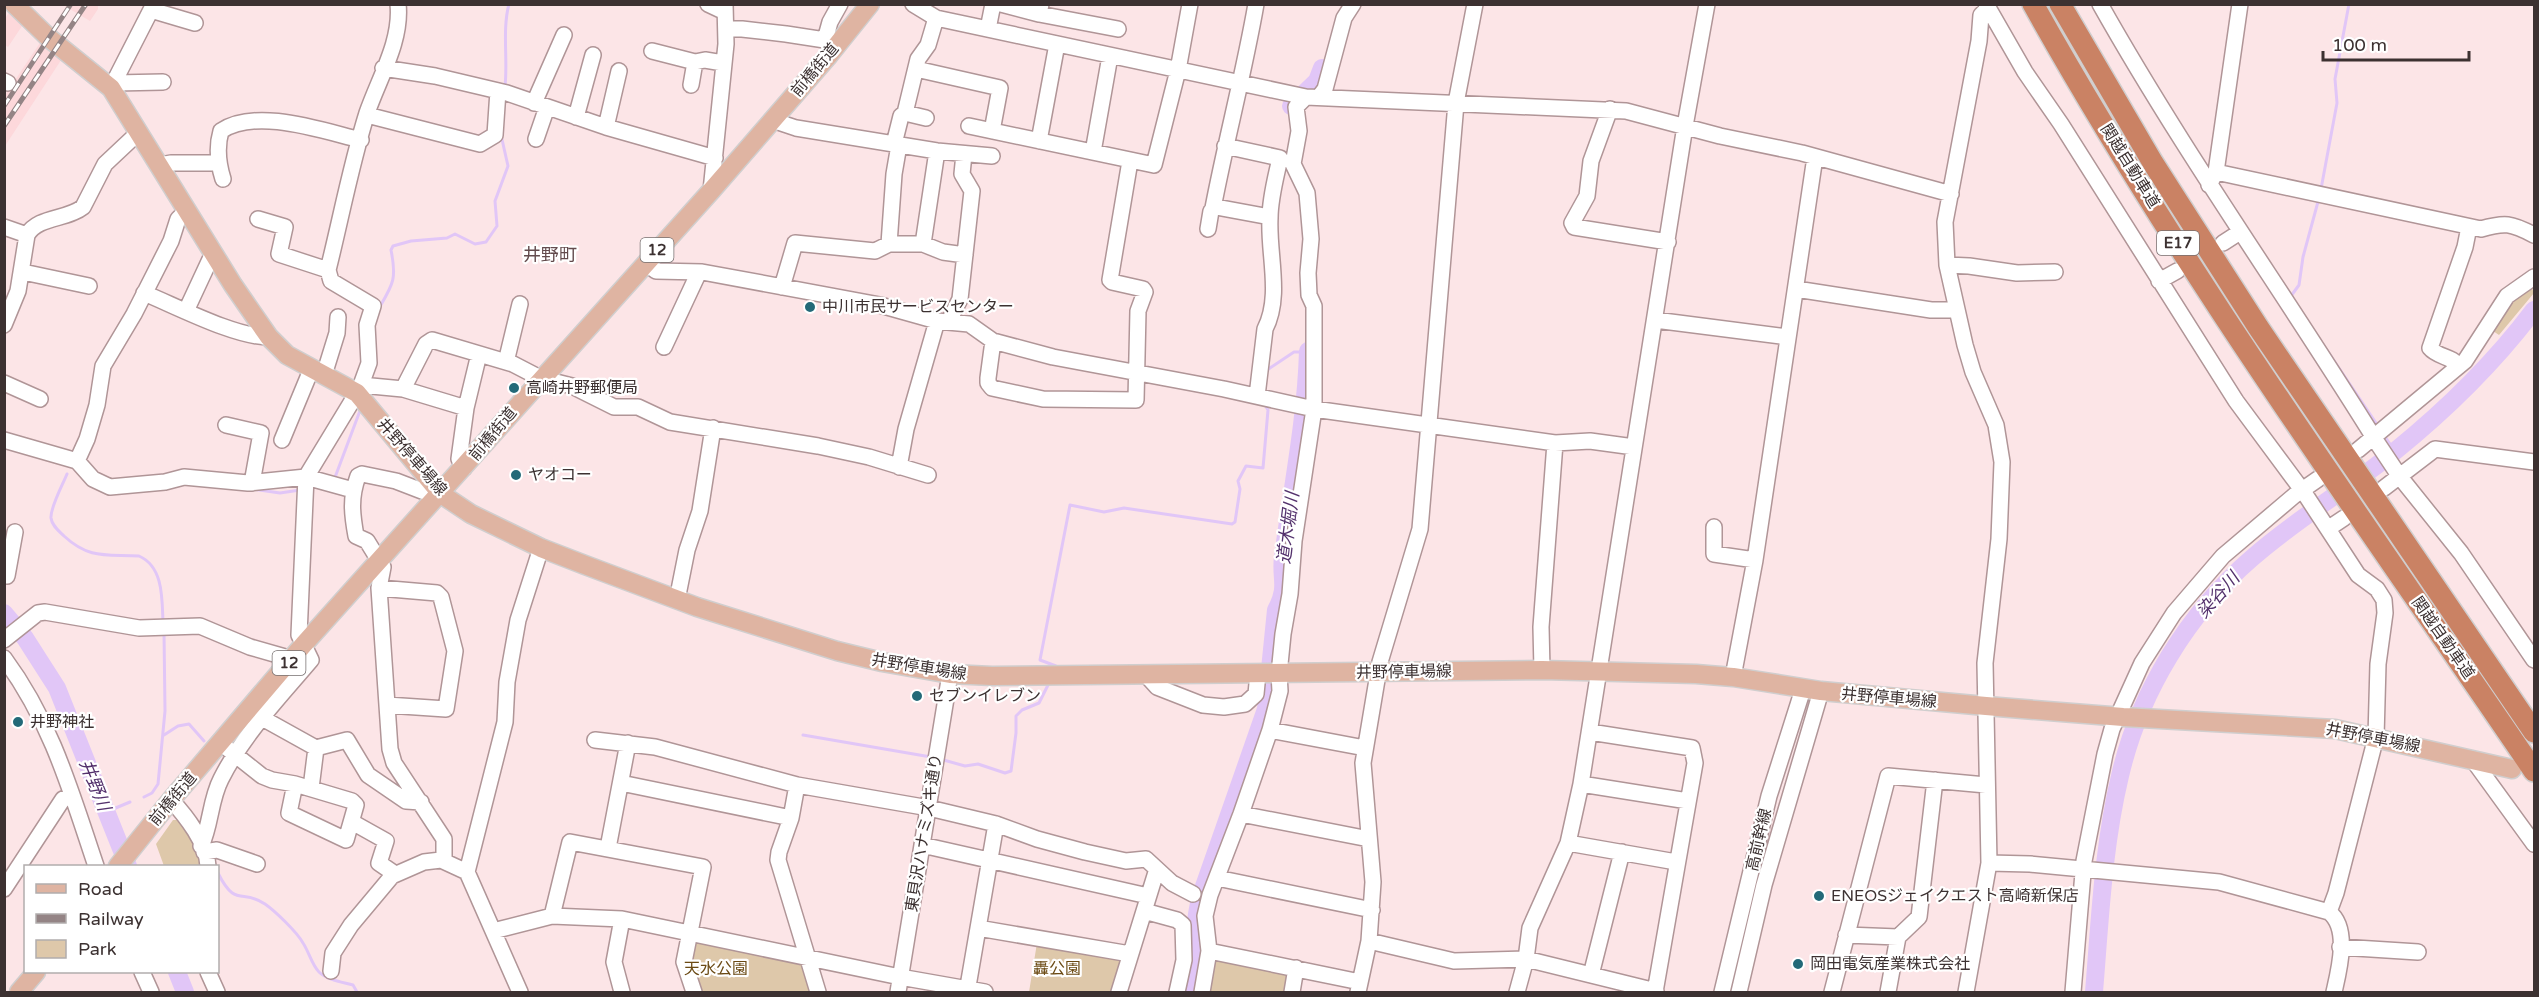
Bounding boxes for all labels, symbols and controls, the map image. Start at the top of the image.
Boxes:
scale bar [2323,24,2468,62]
text: 100 m [2332,34,2387,56]
street label: 前橋街道 [787,39,843,101]
street label: 関越自動車道 [2096,120,2164,212]
road number: E17 [2157,231,2199,255]
road number: 12 [640,238,674,262]
district label: 井野町 [523,244,577,266]
place label: 中川市民サービスセンター [822,297,1014,317]
marker: 中川市民サービスセンター [803,300,817,314]
place label: 高崎井野郵便局 [526,378,638,398]
marker: 高崎井野郵便局 [507,381,521,395]
street label: 前橋街道 [465,403,521,465]
street label: 井野停車場線 [373,414,451,500]
place label: ヤオコー [528,465,592,485]
marker: ヤオコー [509,468,523,482]
water label: 道木堀川 [1273,489,1304,565]
water label: 染谷川 [2192,566,2245,623]
street label: 関越自動車道 [2407,593,2479,683]
street label: 井野停車場線 [870,650,968,684]
road number: 12 [272,651,306,675]
street label: 井野停車場線 [1356,661,1452,683]
street label: 井野停車場線 [1840,684,1938,712]
place label: セブンイレブン [929,686,1041,706]
marker: セブンイレブン [910,689,924,703]
place label: 井野神社 [30,712,94,732]
marker: 井野神社 [11,715,25,729]
street label: 井野停車場線 [2324,719,2422,757]
street label: 東貝沢ハナミズキ通り [902,752,946,914]
water label: 井野川 [75,756,116,816]
street label: 前橋街道 [145,768,201,830]
street label: 高前幹線 [1742,807,1776,873]
legend [24,865,219,973]
text: Road [78,878,123,900]
place label: ENEOSジェイクエスト高崎新保店 [1831,886,2079,906]
marker: ENEOSジェイクエスト高崎新保店 [1812,889,1826,903]
text: Railway [78,908,144,930]
text: Park [78,938,117,960]
place label: 岡田電気産業株式会社 [1810,954,1970,974]
marker: 岡田電気産業株式会社 [1791,957,1805,971]
park label: 天水公園 [684,959,748,979]
park label: 轟公園 [1033,959,1081,979]

